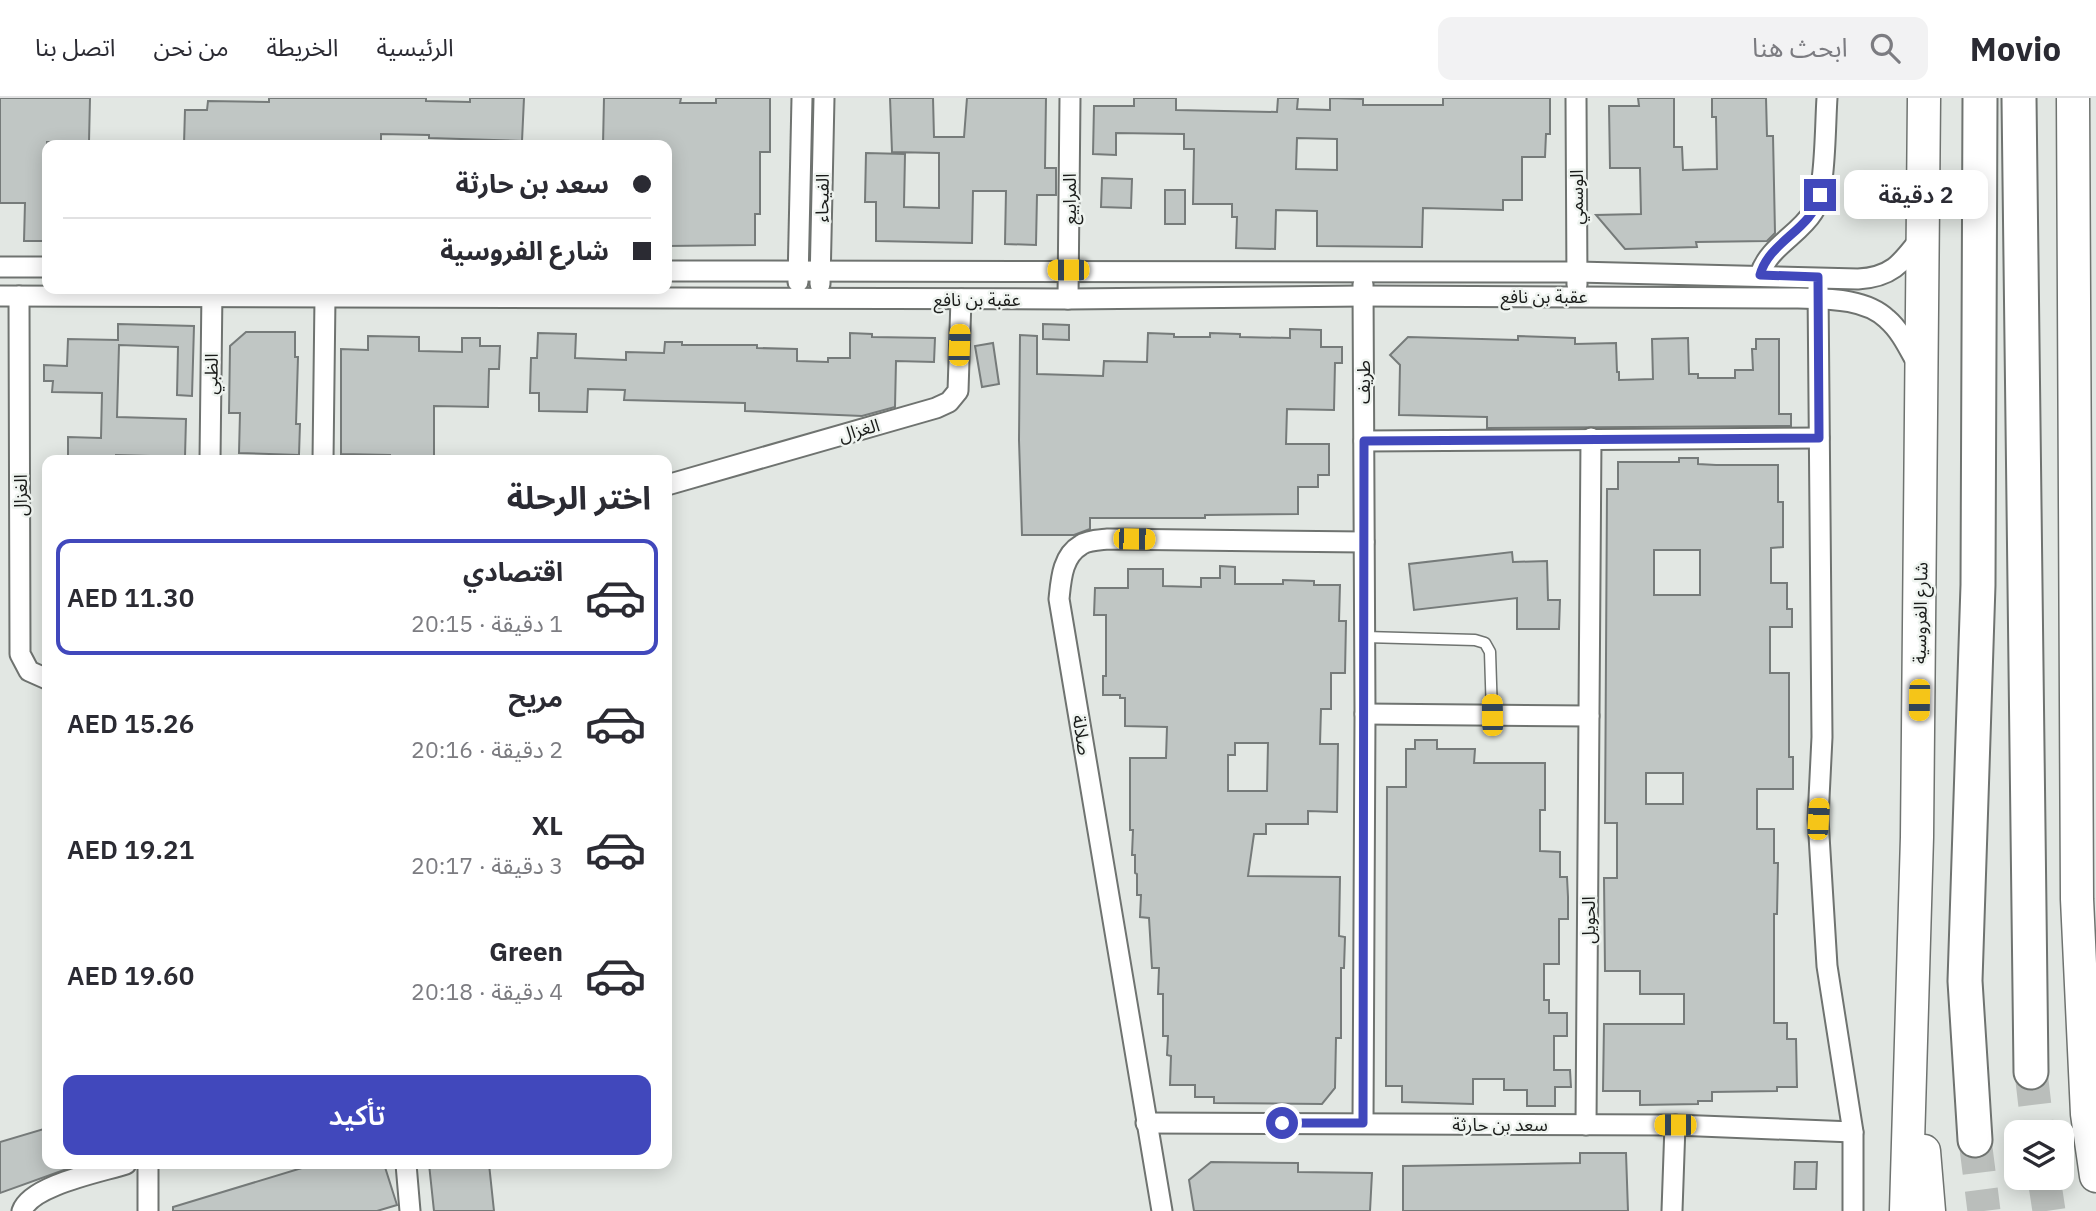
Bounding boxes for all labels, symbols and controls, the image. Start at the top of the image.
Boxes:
search box [1438,17,1928,80]
text: Movio [1970,27,2061,70]
icon: search [1866,29,1904,67]
text: ابحث هنا [1752,30,1848,64]
text: اتصل بنا [35,31,116,63]
text: من نحن [154,31,229,63]
text: الخريطة [267,31,339,63]
text: الرئيسية [377,31,454,63]
text: سعد بن حارثة [455,166,609,200]
street label: الوسمي [1565,169,1590,225]
callout: 2 دقيقة [1844,170,1988,220]
street label: الفيحاء [810,173,834,223]
street label: المرابيع [1058,173,1084,225]
route end [1804,179,1836,211]
text: 2 دقيقة [1878,179,1954,209]
text: شارع الفروسية [440,233,609,267]
car [1048,260,1090,281]
street label: عقبة بن نافع [1500,285,1588,311]
street label: عقبة بن نافع [933,288,1021,314]
car [948,324,971,366]
street label: الظبي [199,353,225,395]
street label: طريف [1352,360,1375,404]
street label: الغزال [836,413,882,447]
street label: الغزال [9,474,32,516]
text: اختر الرحلة [507,476,651,518]
car [1113,528,1156,550]
text: اقتصادي [463,554,563,588]
street label: شارع الفروسية [1908,562,1935,664]
icon: car [584,566,647,629]
text: AED 11.30 [67,580,194,614]
text: 1 دقيقة · 20:15 [411,608,563,638]
car [1909,679,1930,721]
text: مريح [508,680,563,714]
icon: car [584,692,647,755]
car [1482,694,1503,736]
text: AED 15.26 [67,706,194,740]
street label: صلالة [1067,713,1097,757]
text: 2 دقيقة · 20:16 [411,734,563,764]
car [1807,797,1830,841]
text: XL [532,808,563,842]
icon: car [584,818,647,881]
text: AED 19.21 [67,832,194,866]
text: 3 دقيقة · 20:17 [411,850,563,880]
street label: الحويل [1577,896,1600,944]
text: Green [489,934,563,968]
icon: car [584,944,647,1007]
text: AED 19.60 [67,958,194,992]
text: 4 دقيقة · 20:18 [411,976,563,1006]
button: تأكيد [63,1075,651,1155]
route start [1266,1107,1298,1139]
street label: سعد بن حارثة [1452,1113,1548,1136]
car [1655,1115,1697,1136]
map controls [2004,1120,2074,1190]
button: layers [2004,1120,2074,1190]

